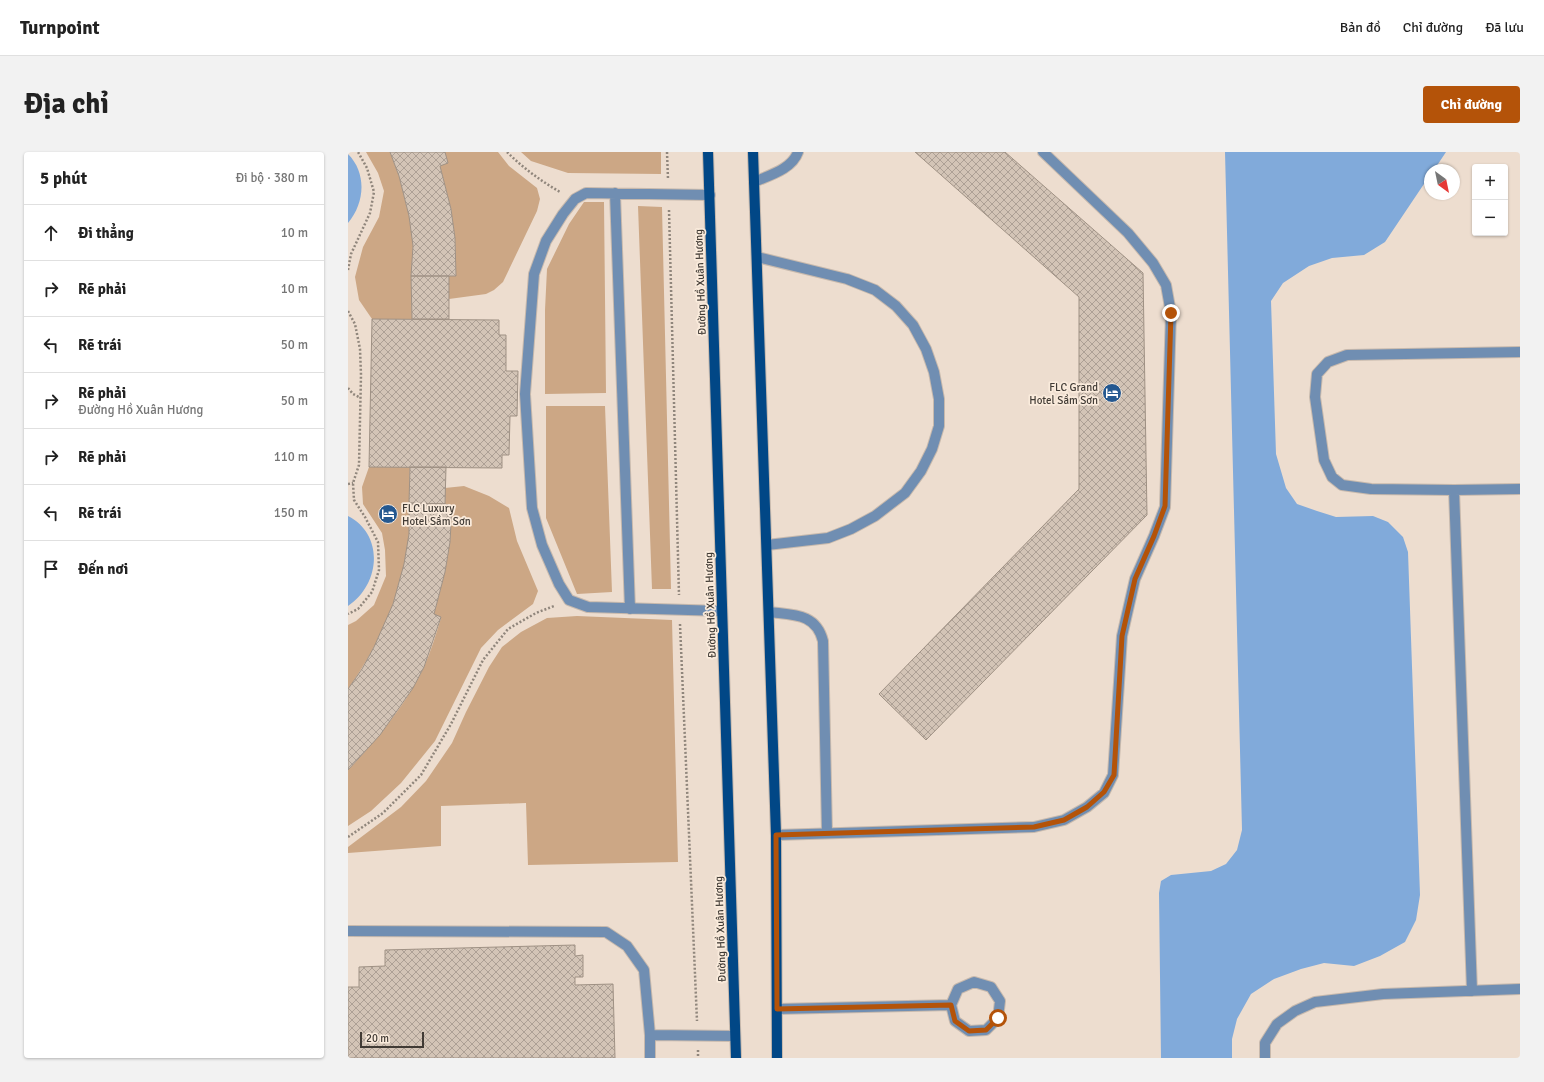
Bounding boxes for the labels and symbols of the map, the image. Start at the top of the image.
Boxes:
north arrow [1424,164,1460,200]
street label: Đường Hồ Xuân Hương [691,229,709,335]
route end [1162,304,1180,322]
place label: FLC Grand Hotel Sầm Sơn [1029,381,1098,407]
hotel icon: FLC Grand Hotel Sầm Sơn [1101,382,1123,404]
place label: FLC Luxury Hotel Sầm Sơn [402,502,471,528]
hotel icon: FLC Luxury Hotel Sầm Sơn [377,503,399,525]
street label: Đường Hồ Xuân Hương [701,552,719,658]
street label: Đường Hồ Xuân Hương [711,876,729,982]
route start [989,1009,1007,1027]
scale bar [360,1030,424,1049]

